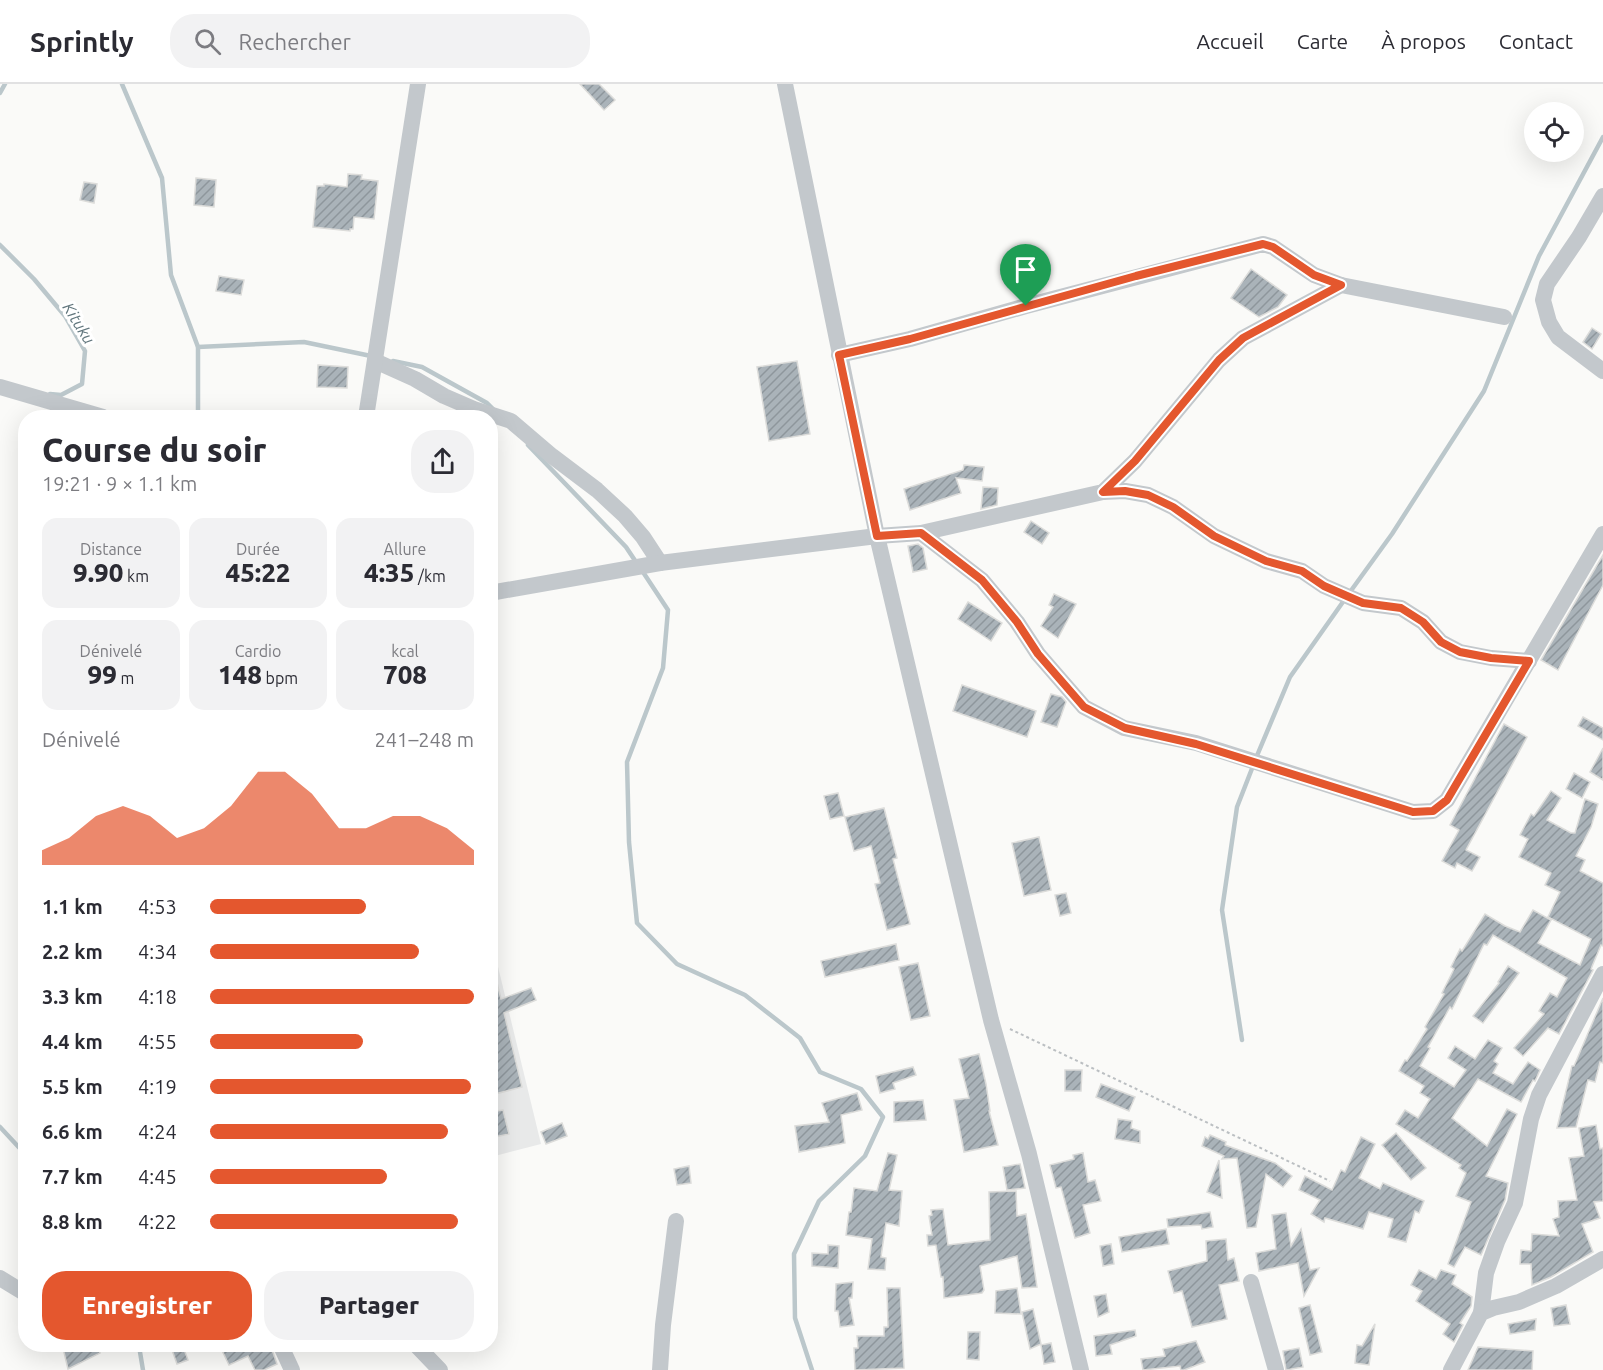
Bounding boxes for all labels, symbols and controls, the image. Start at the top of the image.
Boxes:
search box [170,14,590,68]
icon: search [191,25,224,58]
text: Sprintly [30,26,134,57]
text: Rechercher [239,29,351,54]
text: Accueil [1196,29,1264,53]
text: Carte [1297,29,1348,53]
text: À propos [1381,29,1466,53]
text: Contact [1499,29,1573,53]
map controls [1524,102,1584,162]
button: locate [1524,102,1584,162]
pin [1000,244,1051,306]
icon: arrive [1009,253,1042,286]
water label: Kituku [59,299,99,347]
button: share [411,430,474,493]
text: Course du soir [42,431,266,468]
text: 19:21 · 9 × 1.1 km [42,472,197,495]
text: Distance [80,540,142,558]
text: Durée [236,540,280,558]
text: Allure [384,540,426,558]
text: 9.90 [73,558,123,587]
text: 45:22 [225,558,291,587]
text: 4:35 [364,558,414,587]
text: km [123,567,149,585]
text: /km [414,567,446,585]
text: Dénivelé [80,642,142,660]
text: Cardio [235,642,281,660]
text: kcal [391,642,419,660]
text: 99 [88,660,117,689]
text: 148 [218,660,262,689]
text: 708 [383,660,427,689]
text: m [117,669,134,687]
text: bpm [262,669,298,687]
text: Dénivelé [42,728,120,751]
text: 241–248 m [375,728,474,751]
text: 1.1 km [42,895,103,918]
text: 4:53 [138,895,177,918]
text: 2.2 km [42,940,103,963]
text: 4:34 [138,940,177,963]
text: 3.3 km [42,985,103,1008]
text: 4:18 [138,985,177,1008]
text: 4.4 km [42,1030,103,1053]
text: 4:55 [138,1030,177,1053]
text: 5.5 km [42,1075,103,1098]
text: 4:19 [138,1075,177,1098]
text: 6.6 km [42,1120,103,1143]
text: 4:24 [138,1120,177,1143]
text: 7.7 km [42,1165,103,1188]
text: 4:45 [138,1165,177,1188]
text: 8.8 km [42,1210,103,1233]
text: 4:22 [138,1210,177,1233]
button: Enregistrer [42,1271,252,1340]
button: Partager [264,1271,474,1340]

